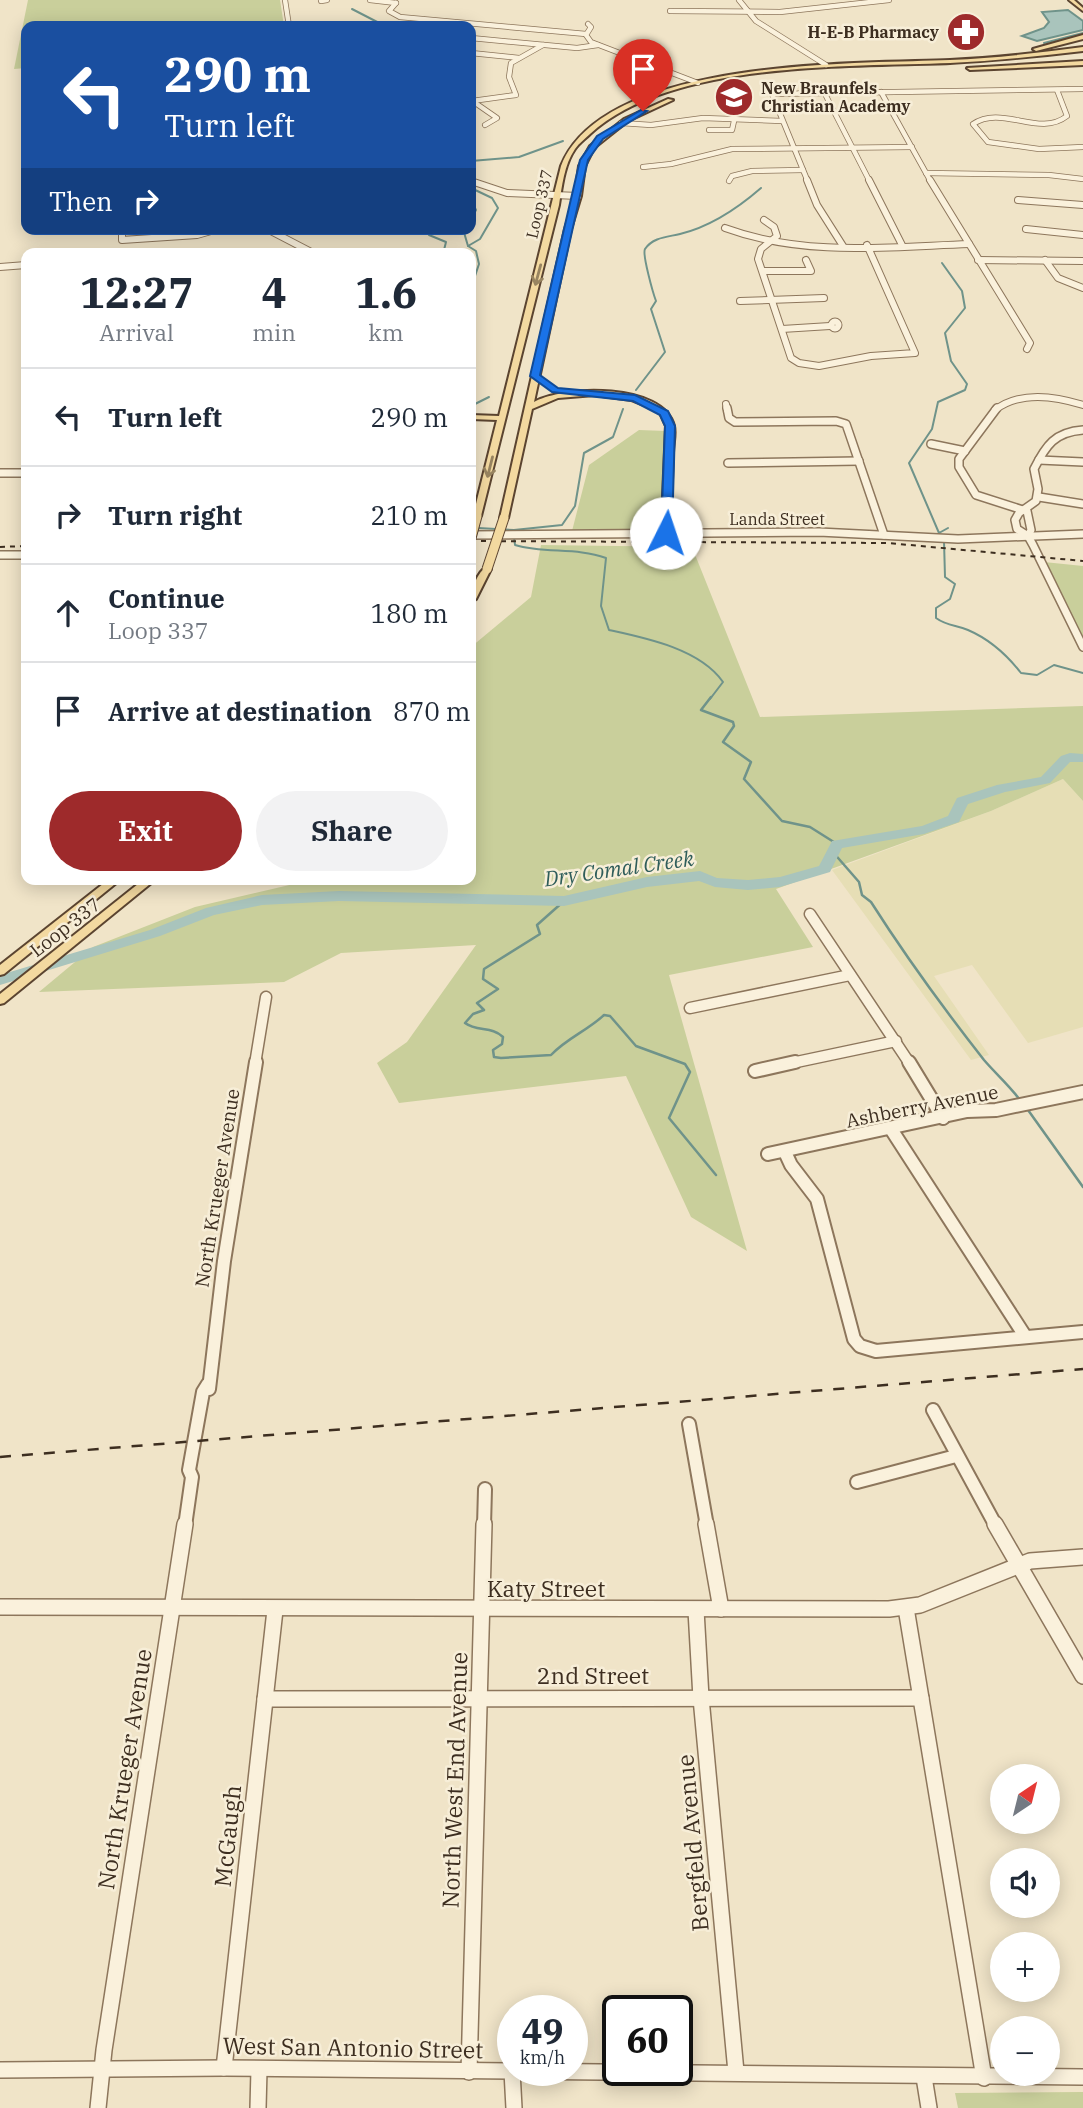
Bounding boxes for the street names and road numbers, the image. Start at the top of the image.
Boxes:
street label: Loop 337 [521,168,557,240]
street label: Landa Street [729,509,825,529]
street label: Loop 337 [25,892,105,962]
street label: Ashberry Avenue [844,1079,1000,1133]
street label: North Krueger Avenue [189,1087,245,1289]
street label: Katy Street [487,1573,605,1603]
street label: North Krueger Avenue [90,1647,158,1891]
street label: North West End Avenue [435,1651,473,1909]
street label: 2nd Street [537,1660,649,1690]
street label: Bergfeld Avenue [669,1753,715,1933]
street label: McGaugh [207,1784,247,1888]
street label: West San Antonio Street [222,2030,484,2064]

